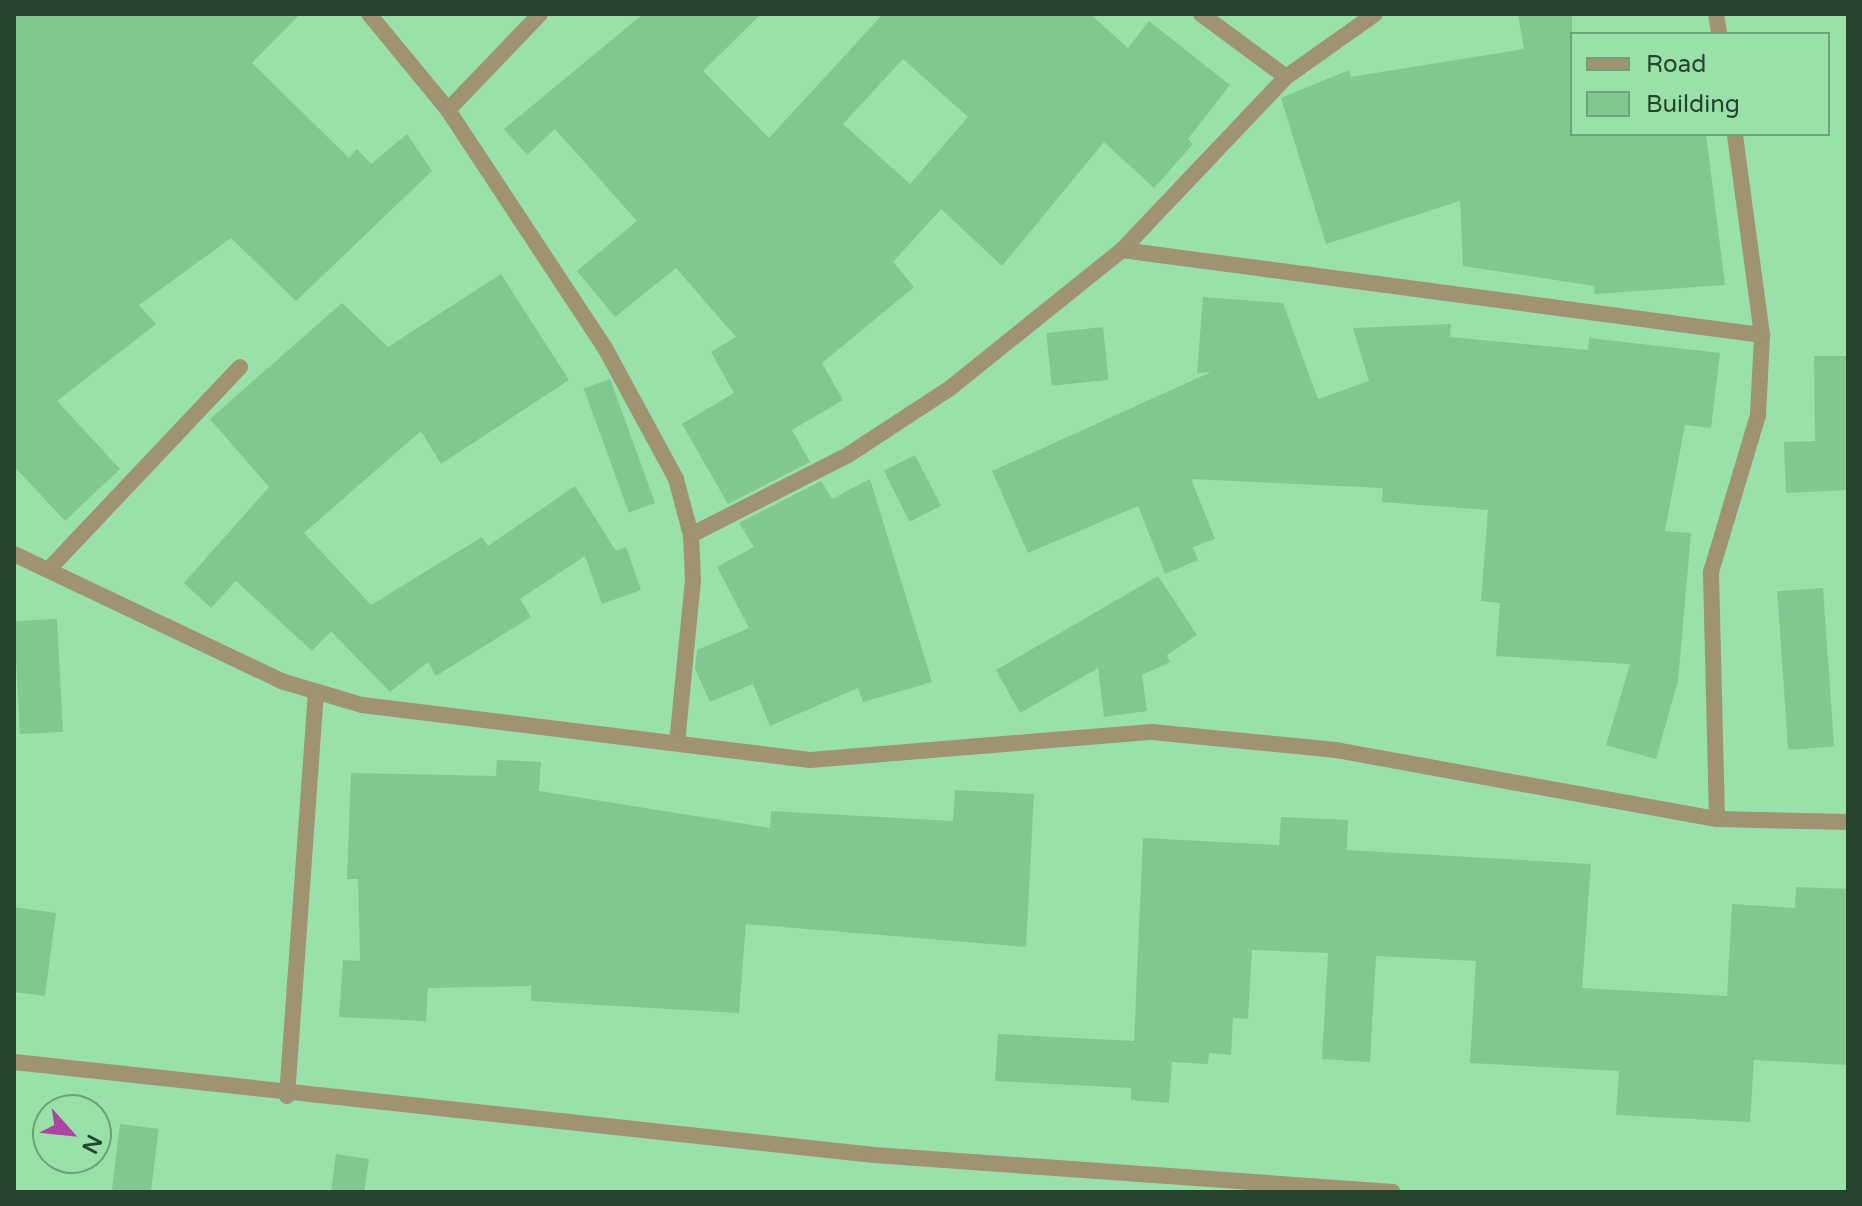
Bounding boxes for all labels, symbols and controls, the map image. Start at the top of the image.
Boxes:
legend [1570,32,1830,136]
text: Road [1646,50,1706,79]
text: Building [1646,90,1740,119]
north arrow [32,1094,112,1174]
text: N [76,1130,107,1158]

